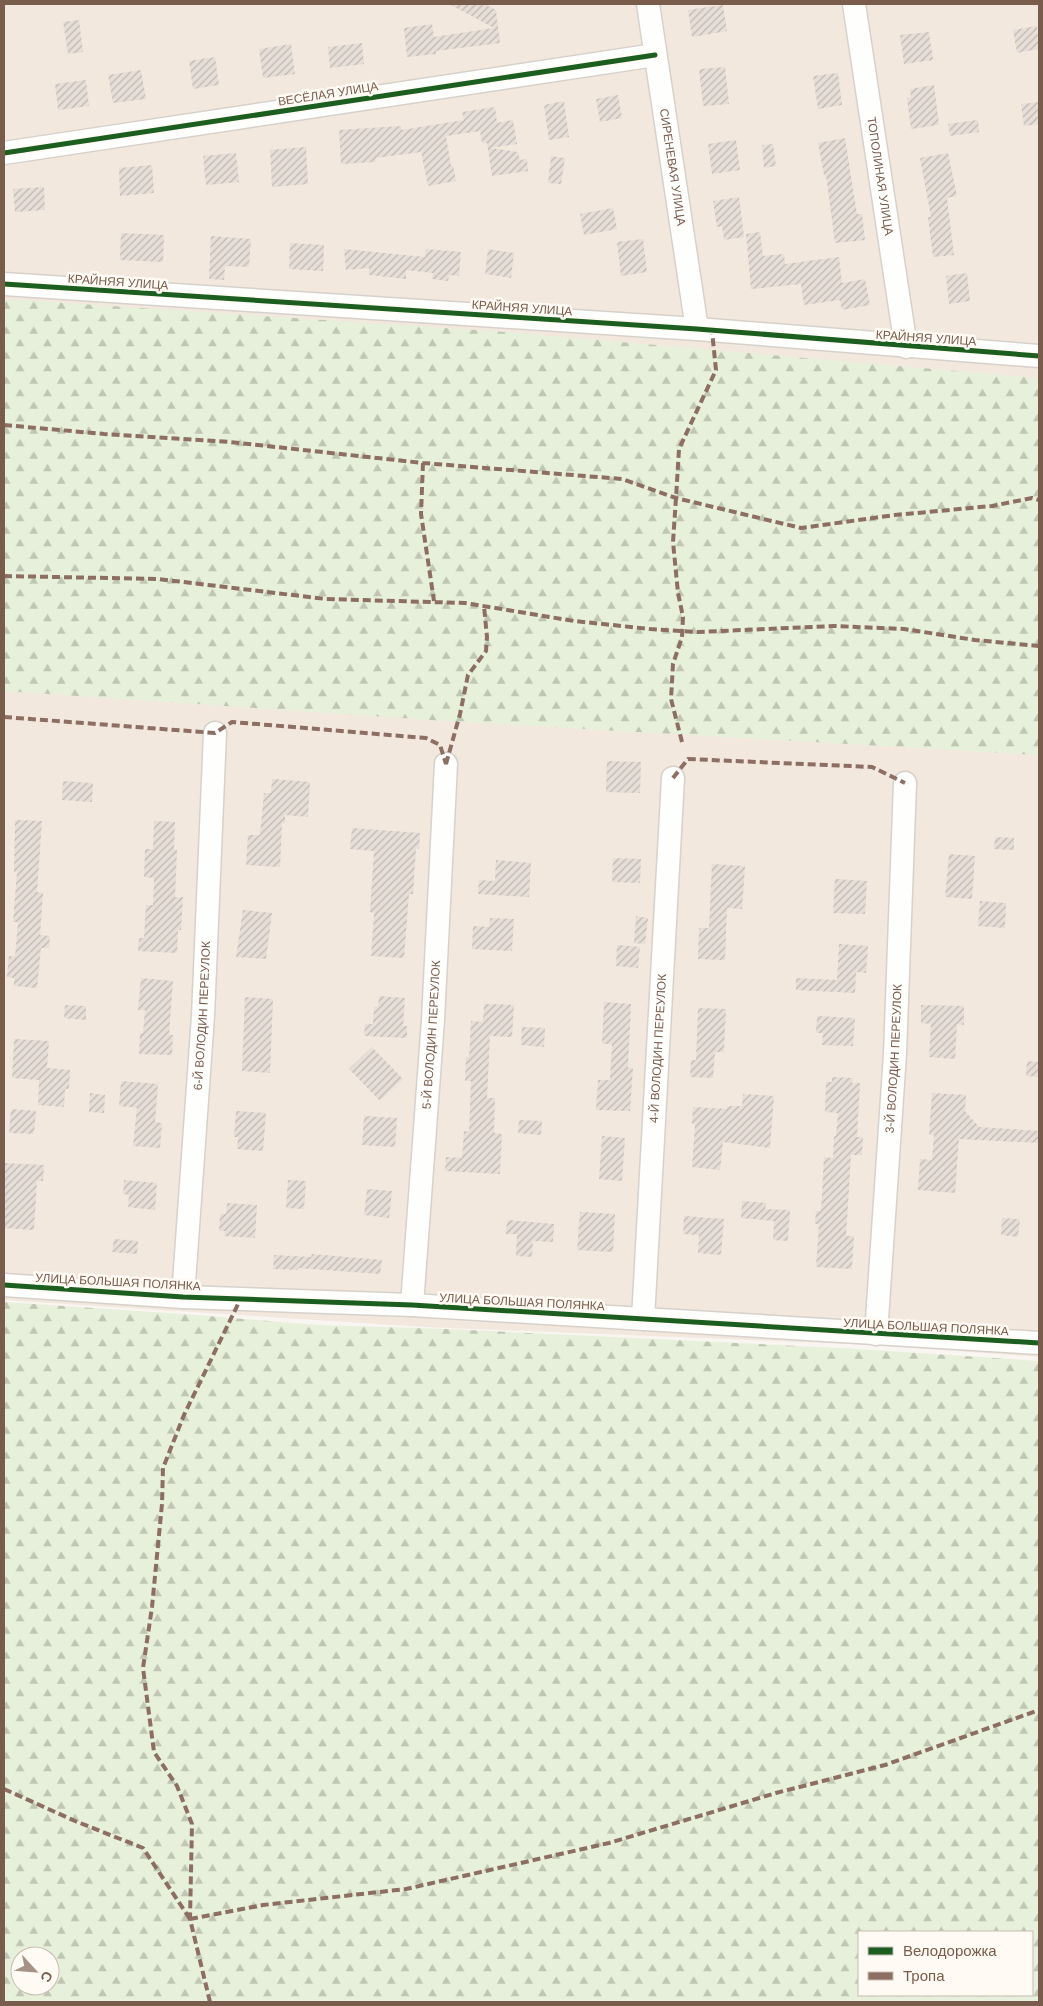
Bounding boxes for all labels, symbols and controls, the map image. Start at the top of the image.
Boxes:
street label: ВЕСЁЛАЯ УЛИЦА [277,79,379,109]
street label: СИРЕНЕВАЯ УЛИЦА [657,108,688,227]
street label: ТОПОЛИНАЯ УЛИЦА [864,116,896,236]
street label: КРАЙНЯЯ УЛИЦА [67,271,169,292]
street label: КРАЙНЯЯ УЛИЦА [471,297,573,318]
street label: КРАЙНЯЯ УЛИЦА [875,327,977,348]
street label: 6-Й ВОЛОДИН ПЕРЕУЛОК [190,941,213,1091]
street label: 5-Й ВОЛОДИН ПЕРЕУЛОК [419,960,443,1110]
street label: 4-Й ВОЛОДИН ПЕРЕУЛОК [646,973,669,1123]
street label: 3-Й ВОЛОДИН ПЕРЕУЛОК [882,984,905,1134]
street label: УЛИЦА БОЛЬШАЯ ПОЛЯНКА [35,1271,201,1293]
street label: УЛИЦА БОЛЬШАЯ ПОЛЯНКА [439,1291,605,1313]
street label: УЛИЦА БОЛЬШАЯ ПОЛЯНКА [843,1316,1009,1338]
legend [858,1931,1033,1996]
text: Велодорожка [903,1942,997,1959]
north arrow [10,1946,60,1996]
text: Тропа [903,1967,945,1984]
text: С [37,1969,56,1985]

